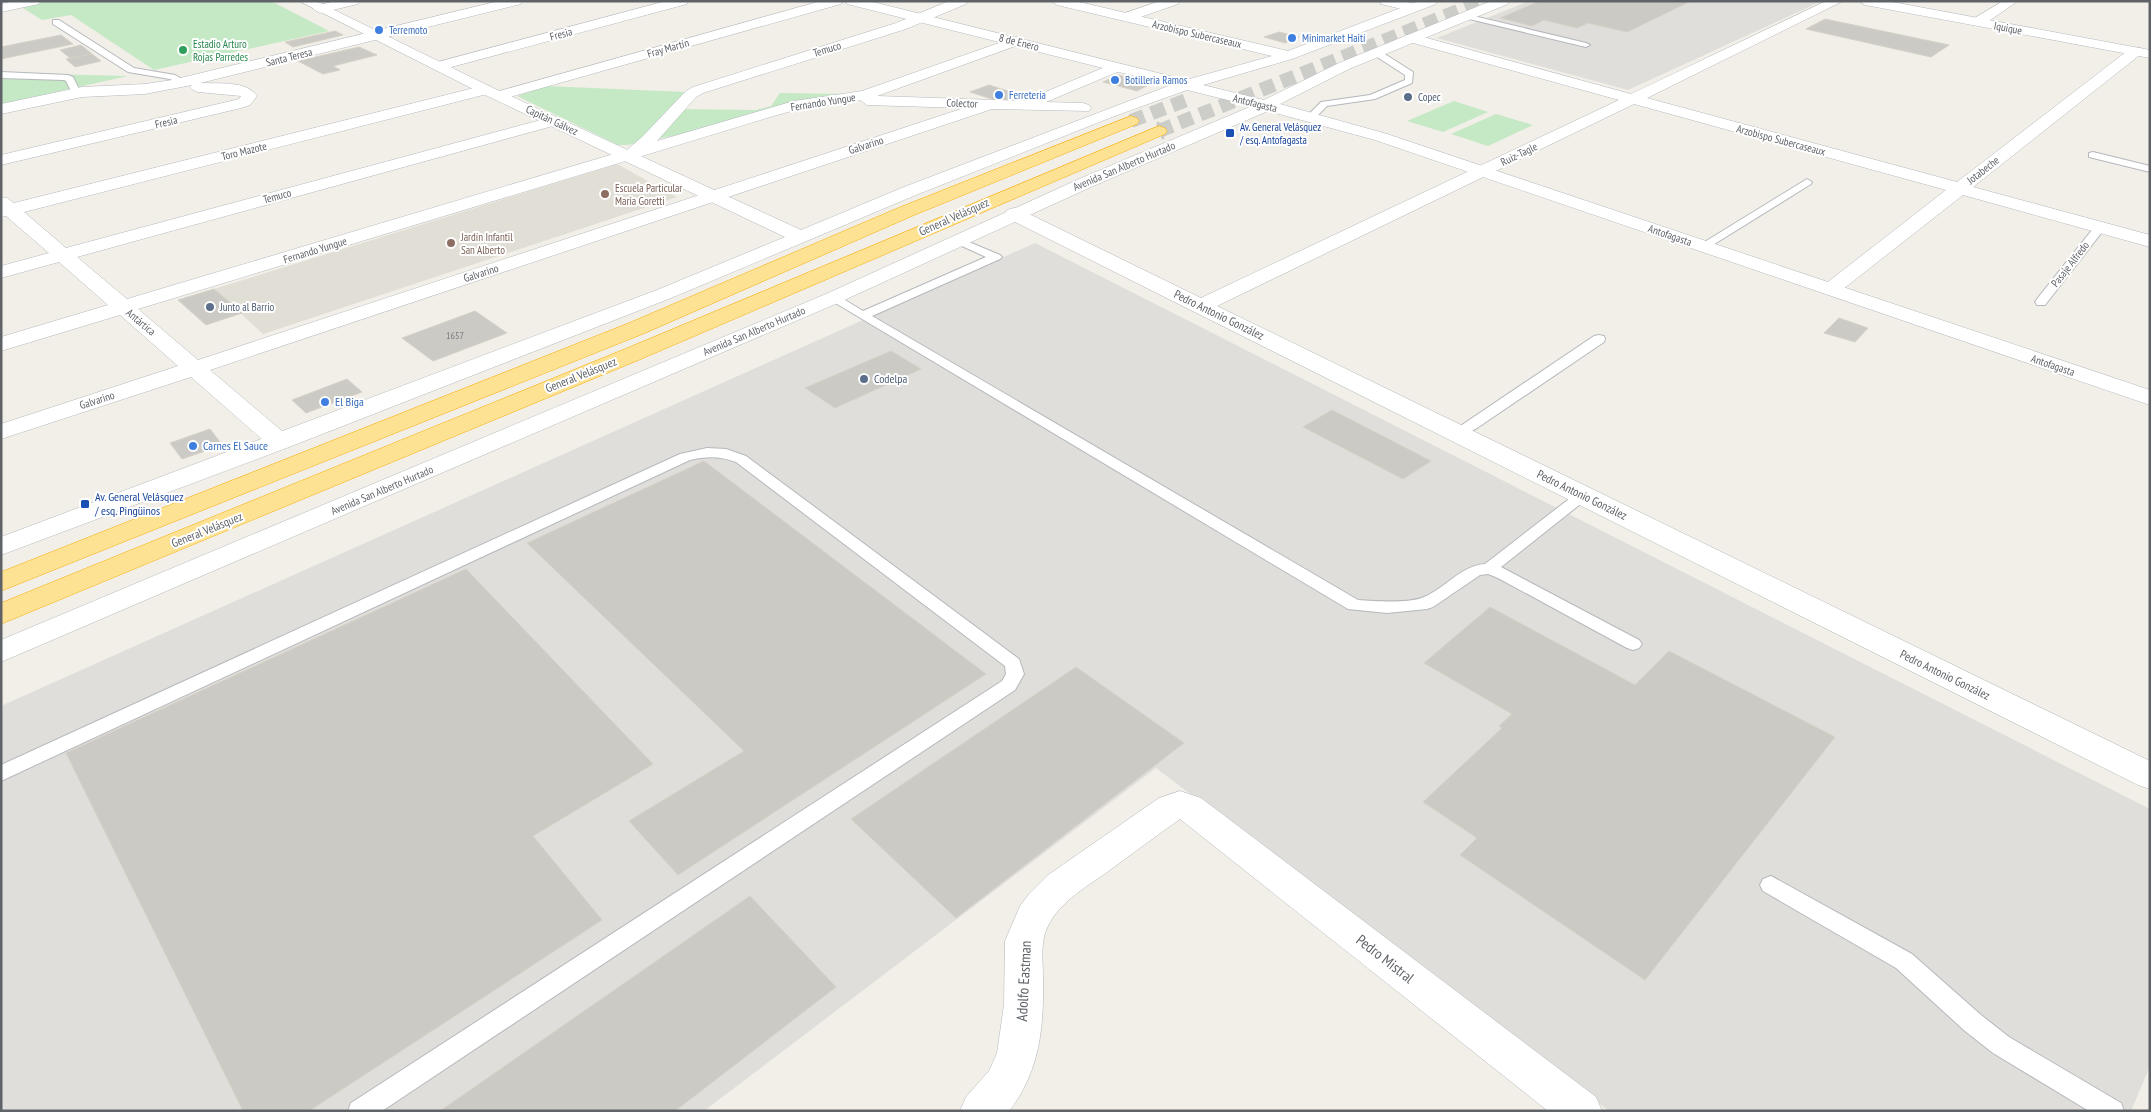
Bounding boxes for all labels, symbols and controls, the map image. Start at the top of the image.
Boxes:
street label: Arzobispo Subercaseaux [1151,17,1244,51]
street label: Iquique [1993,18,2024,38]
place label: Terremoto [389,23,428,37]
marker: Terremoto [373,24,385,36]
street label: Fresia [548,24,574,44]
street label: 8 de Enero [998,30,1041,54]
place label: Minimarket Haití [1302,31,1366,45]
marker: Minimarket Haití [1286,32,1298,44]
street label: Fray Martín [645,35,691,61]
place label: Estadio Arturo Rojas Parredes [193,37,248,64]
street label: Temuco [811,38,843,60]
marker: Estadio Arturo Rojas Parredes [177,44,189,56]
street label: Santa Teresa [264,44,314,70]
place label: Botilleria Ramos [1125,73,1188,87]
marker: Botilleria Ramos [1109,74,1121,86]
place label: Ferretería [1009,88,1046,102]
marker: Ferretería [993,89,1005,101]
street label: Fernando Yungue [789,90,857,114]
place label: Copec [1418,90,1441,104]
street label: Antofagasta [1231,91,1279,115]
marker: Copec [1402,91,1414,103]
street label: Colector [946,95,978,111]
street label: Capitán Gálvez [524,102,580,138]
street label: Fresia [153,113,179,131]
place label: Av. General Velásquez / esq. Antofagasta [1239,120,1321,147]
street label: Arzobispo Subercaseaux [1735,121,1828,159]
marker: Av. General Velásquez / esq. Antofagasta [1224,127,1236,139]
street label: Galvarino [847,133,886,157]
street label: Avenida San Alberto Hurtado [1071,138,1177,194]
street label: Toro Mazote [220,139,268,163]
street label: Ruiz-Tagle [1498,139,1540,169]
street label: Jotabeche [1963,153,2002,188]
place label: Escuela Particular Maria Goretti [615,181,682,208]
street label: Temuco [261,185,293,206]
marker: Escuela Particular Maria Goretti [599,188,611,200]
street label: General Velásquez [916,194,991,239]
street label: Antofagasta [1646,221,1694,249]
place label: Jardín Infantil San Alberto [460,230,513,257]
street label: Fernando Yungue [281,234,349,266]
marker: Jardín Infantil San Alberto [445,237,457,249]
street label: Pasaje Alfredo [2048,238,2092,290]
street label: Galvarino [462,261,501,285]
street label: Pedro Antonio González [1172,286,1267,343]
place label: Junto al Barrio [219,300,275,314]
marker: Junto al Barrio [204,301,216,313]
street label: Avenida San Alberto Hurtado [701,303,807,359]
street label: Antártica [123,306,159,338]
house number: 1657 [446,329,464,342]
street label: Antofagasta [2029,351,2077,379]
street label: General Velásquez [543,353,619,396]
place label: Codelpa [874,371,908,386]
marker: Codelpa [858,373,870,385]
street label: Galvarino [78,388,117,412]
place label: El Biga [335,394,364,409]
marker: El Biga [319,396,331,408]
place label: Carnes El Sauce [203,438,268,453]
marker: Carnes El Sauce [187,440,199,452]
street label: Avenida San Alberto Hurtado [329,462,435,518]
street label: Pedro Antonio González [1535,466,1630,523]
place label: Av. General Velásquez / esq. Pingüinos [94,489,184,518]
marker: Av. General Velásquez / esq. Pingüinos [79,498,91,510]
street label: General Velásquez [169,508,245,551]
street label: Pedro Antonio González [1898,646,1993,703]
street label: Pedro Mistral [1353,930,1419,987]
street label: Adolfo Eastman [1012,940,1035,1022]

